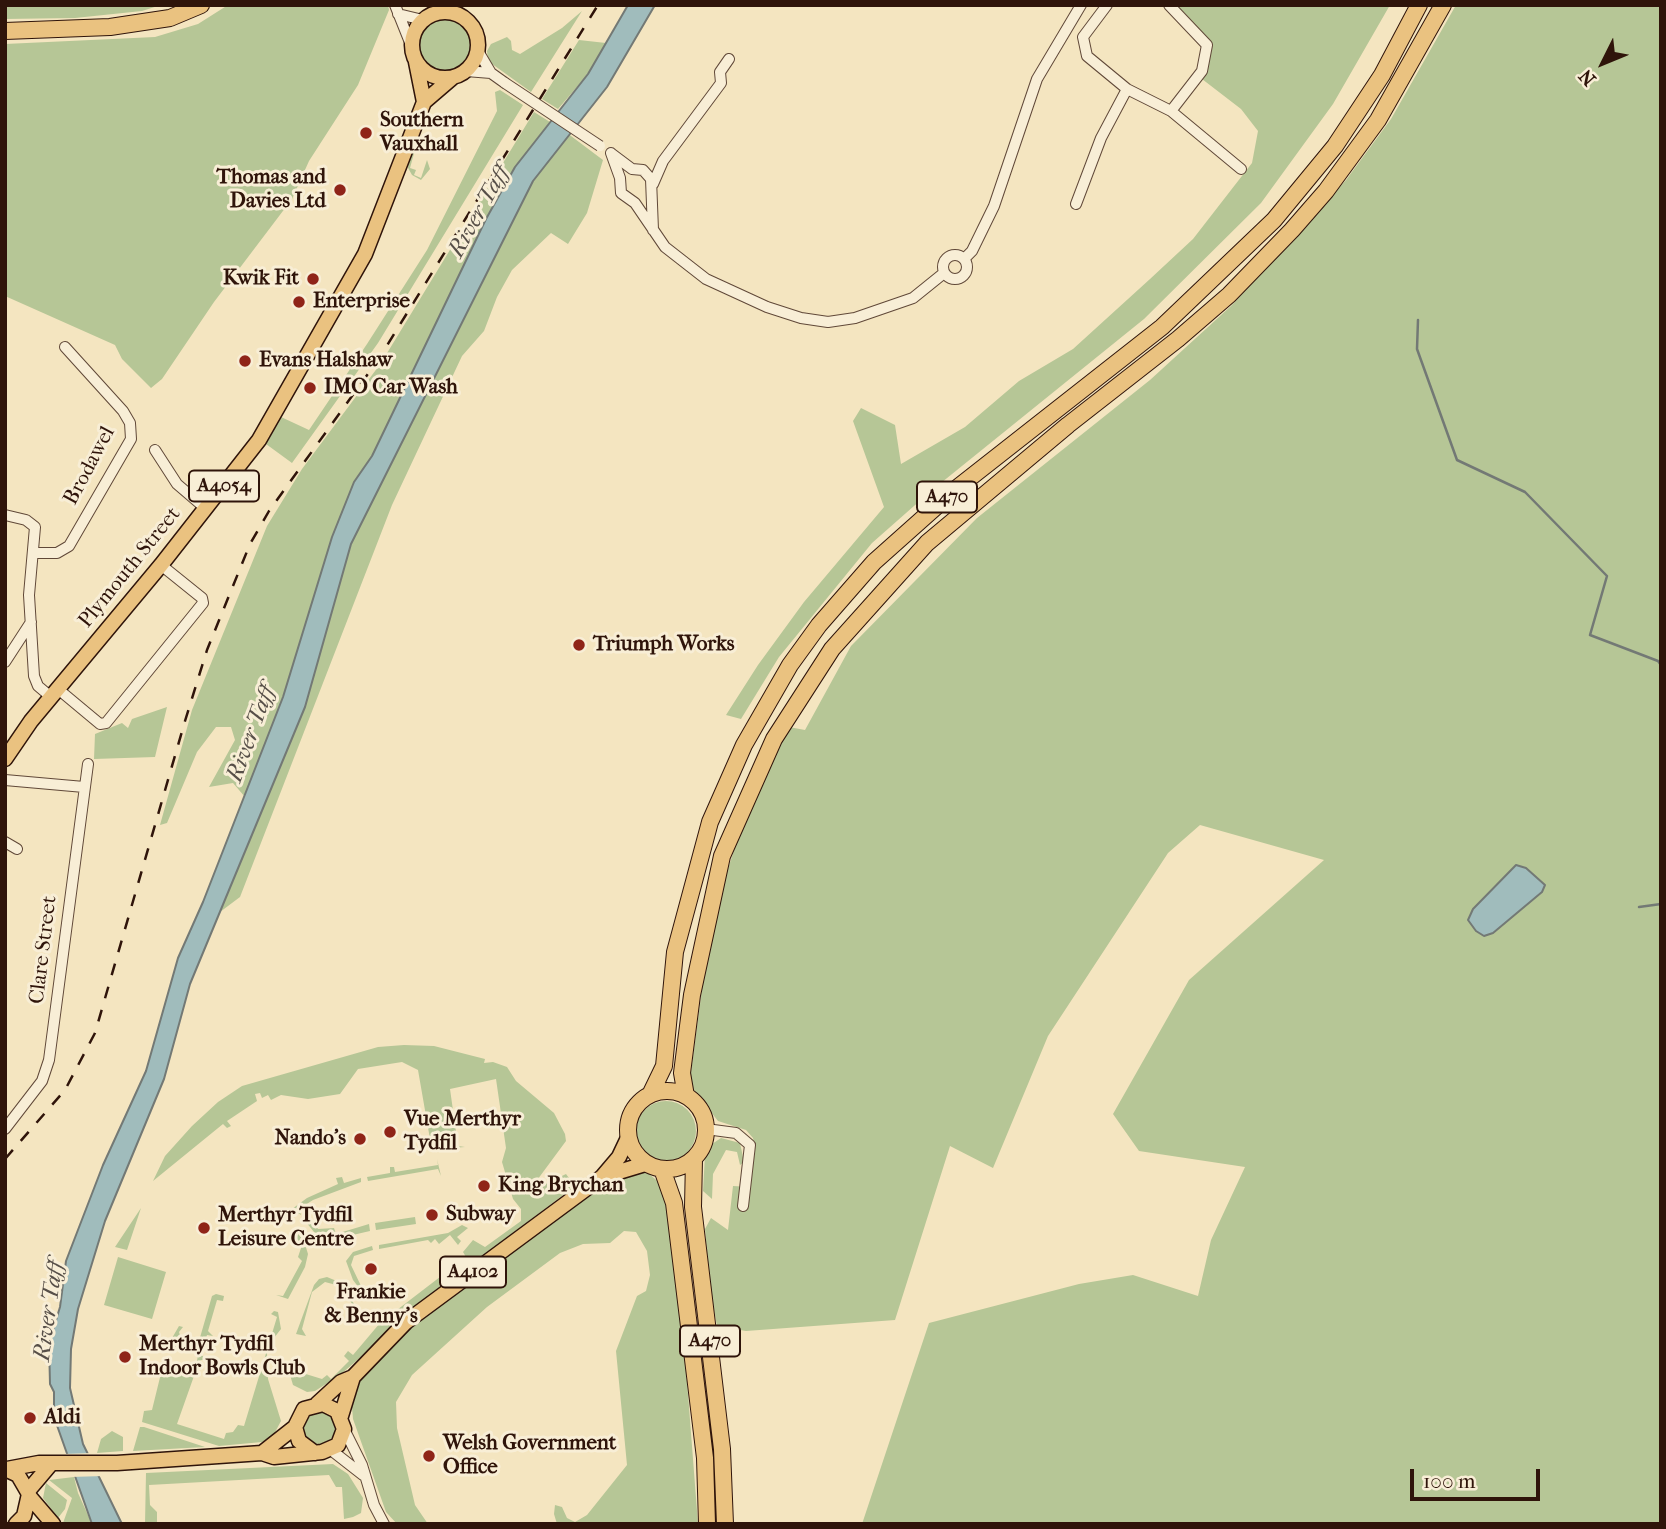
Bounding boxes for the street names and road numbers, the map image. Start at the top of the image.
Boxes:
street label: Brodawel [59,422,121,510]
road number: A4054 [189,471,259,502]
road number: A470 [917,482,977,512]
street label: Plymouth Street [74,503,186,633]
street label: Clare Street [25,894,63,1006]
road number: A4102 [440,1256,506,1288]
road number: A470 [680,1326,740,1357]

